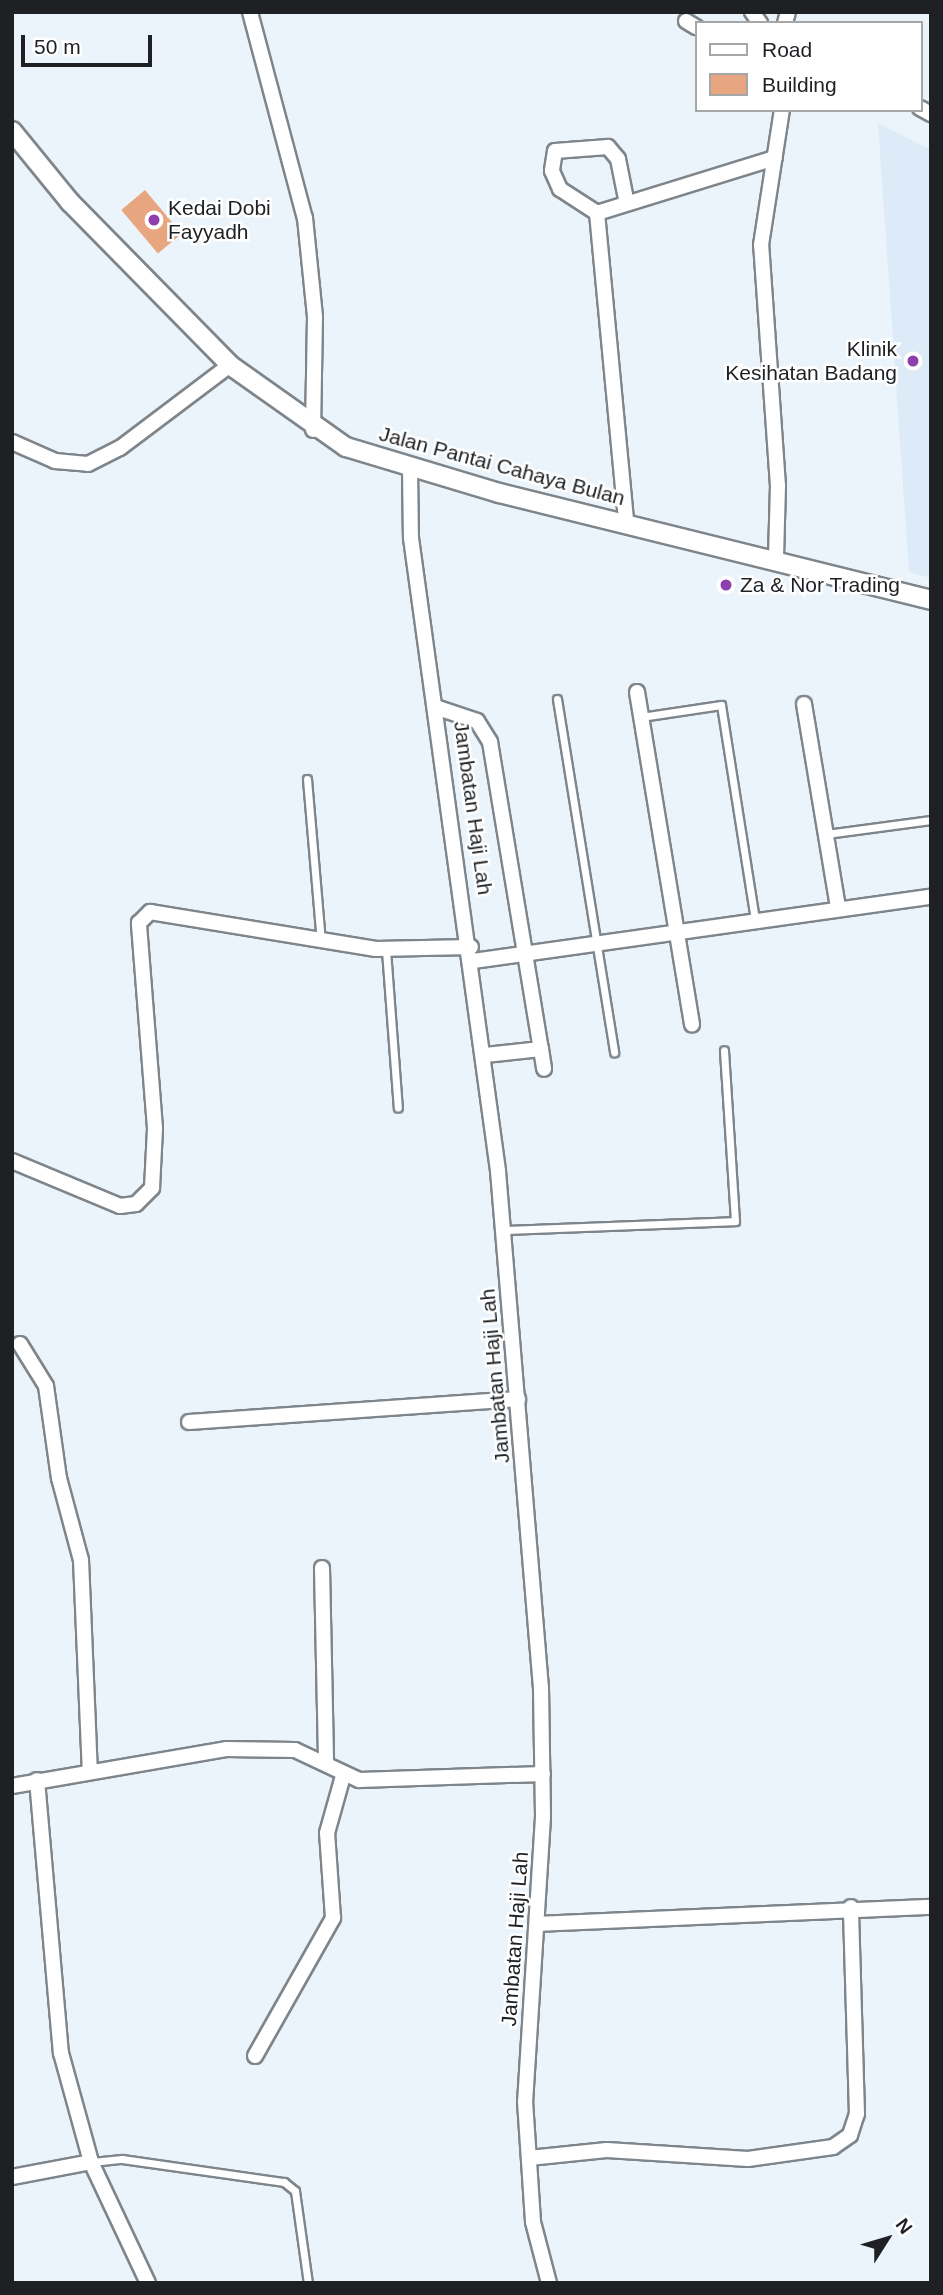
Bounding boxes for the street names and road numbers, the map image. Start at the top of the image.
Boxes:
street label: Jalan Pantai Cahaya Bulan [376,421,628,511]
street label: Jambatan Haji Lah [448,720,498,896]
street label: Jambatan Haji Lah [475,1288,515,1464]
street label: Jambatan Haji Lah [496,1851,534,2027]

